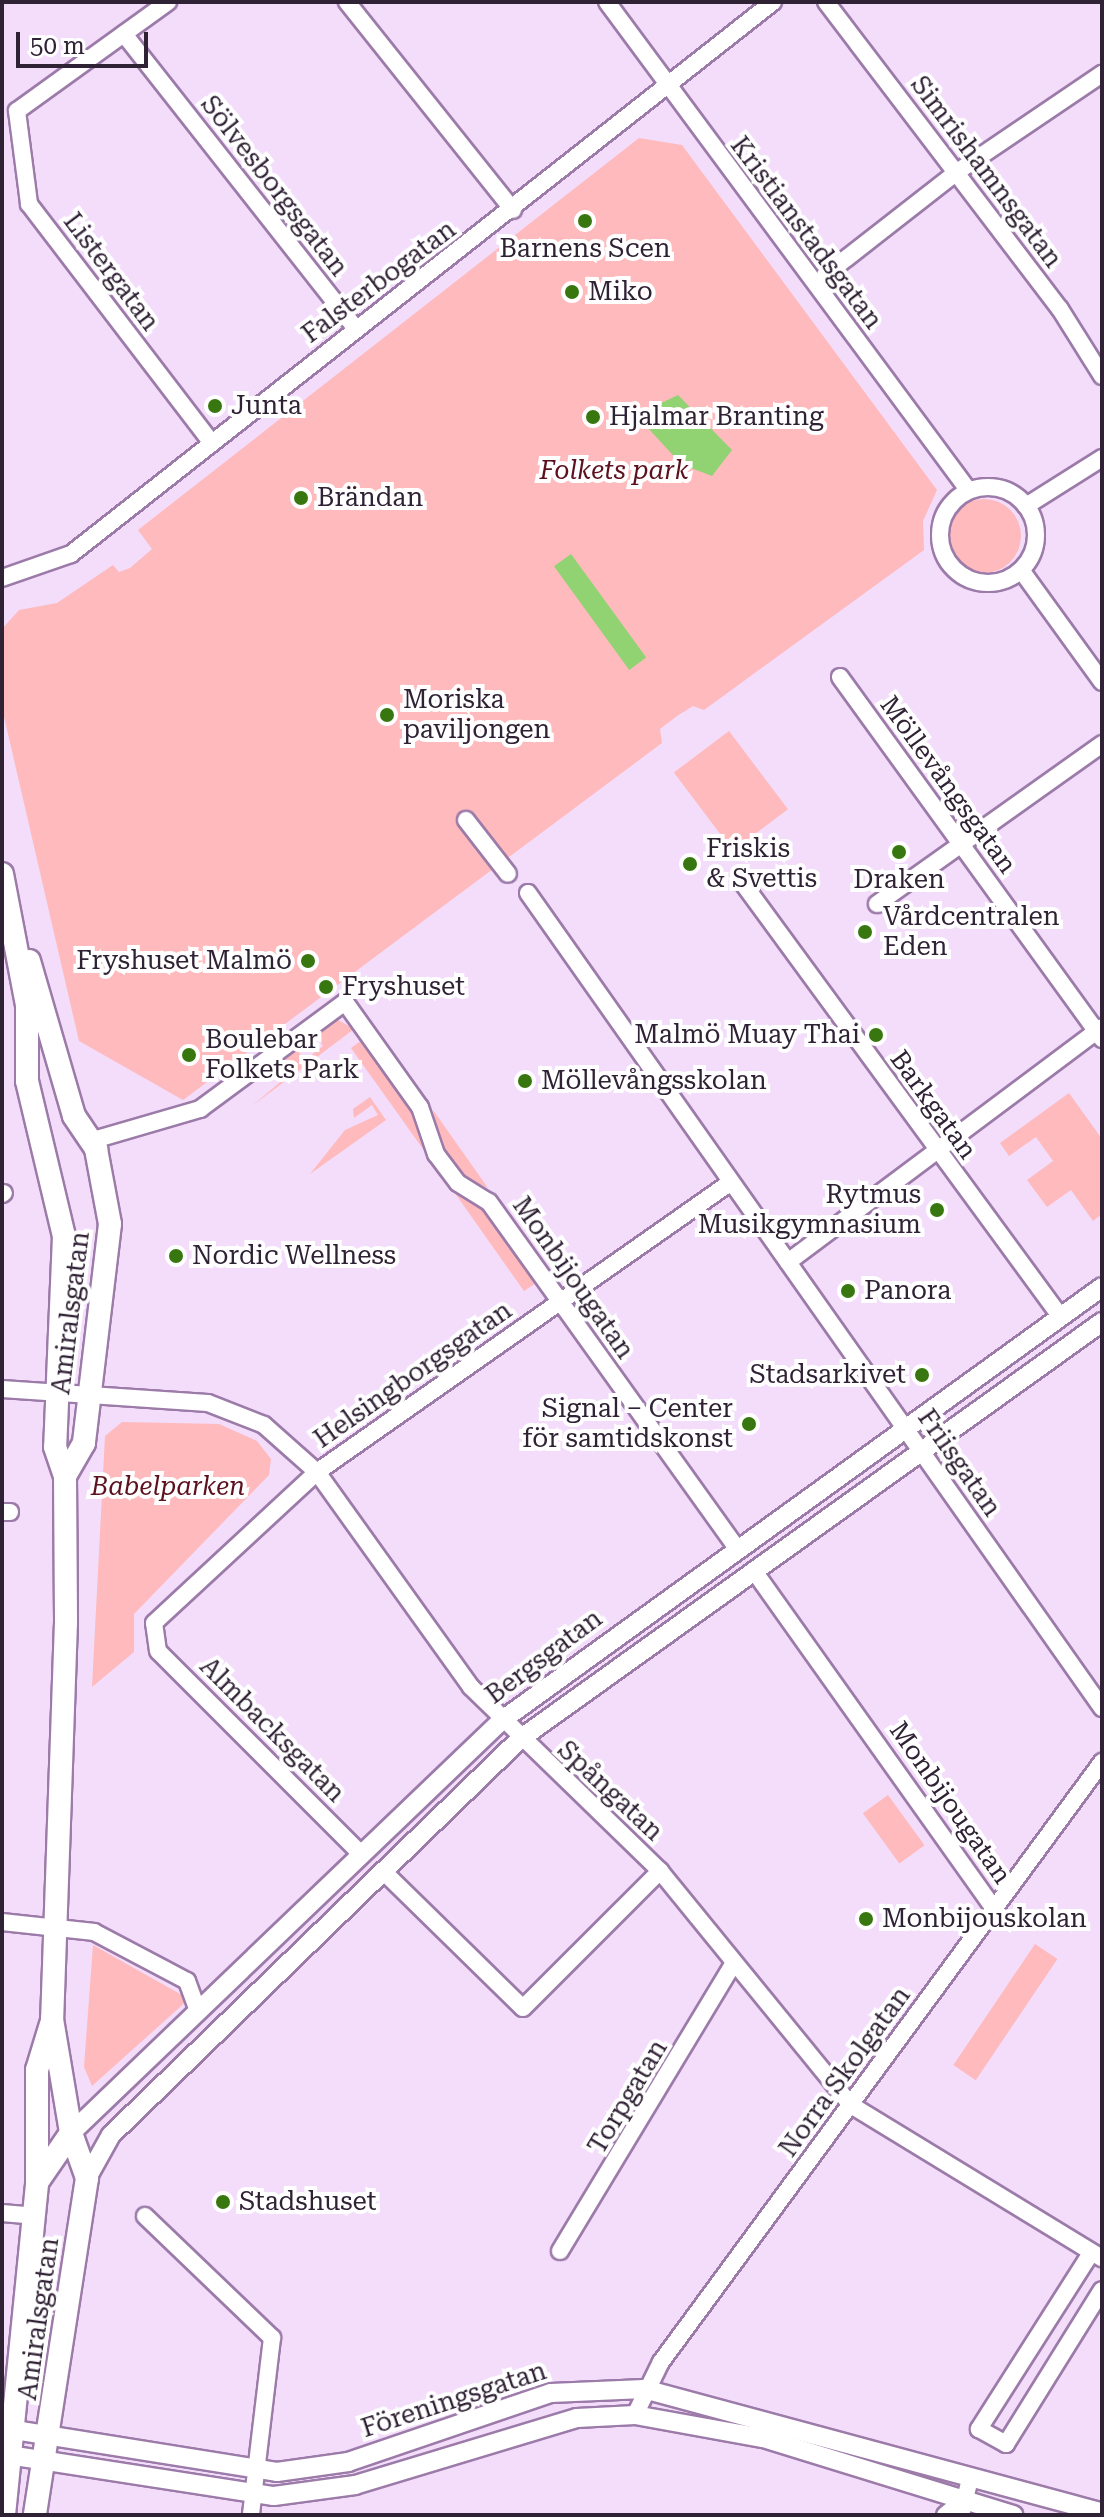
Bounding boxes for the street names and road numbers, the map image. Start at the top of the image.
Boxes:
street label: Simrishamnsgatan [904,70,1068,274]
street label: Sölvesborgsgatan [194,90,354,282]
street label: Kristianstadsgatan [724,131,888,335]
street label: Listergatan [57,207,165,337]
street label: Falsterbogatan [296,214,462,350]
street label: Möllevångsgatan [873,690,1023,880]
street label: Barkgatan [883,1044,983,1166]
street label: Monbijougatan [506,1191,640,1365]
street label: Amiralsgatan [46,1230,96,1396]
street label: Helsingborgsgatan [308,1295,518,1455]
street label: Friisgatan [911,1403,1007,1523]
street label: Bergsgatan [480,1603,608,1711]
street label: Almbacksgatan [193,1651,351,1809]
street label: Monbijougatan [883,1716,1017,1890]
street label: Spångatan [551,1734,669,1848]
street label: Norra Skolgatan [773,1981,917,2163]
street label: Torpgatan [582,2034,674,2160]
street label: Amiralsgatan [12,2236,66,2402]
street label: Föreningsgatan [358,2355,550,2445]

